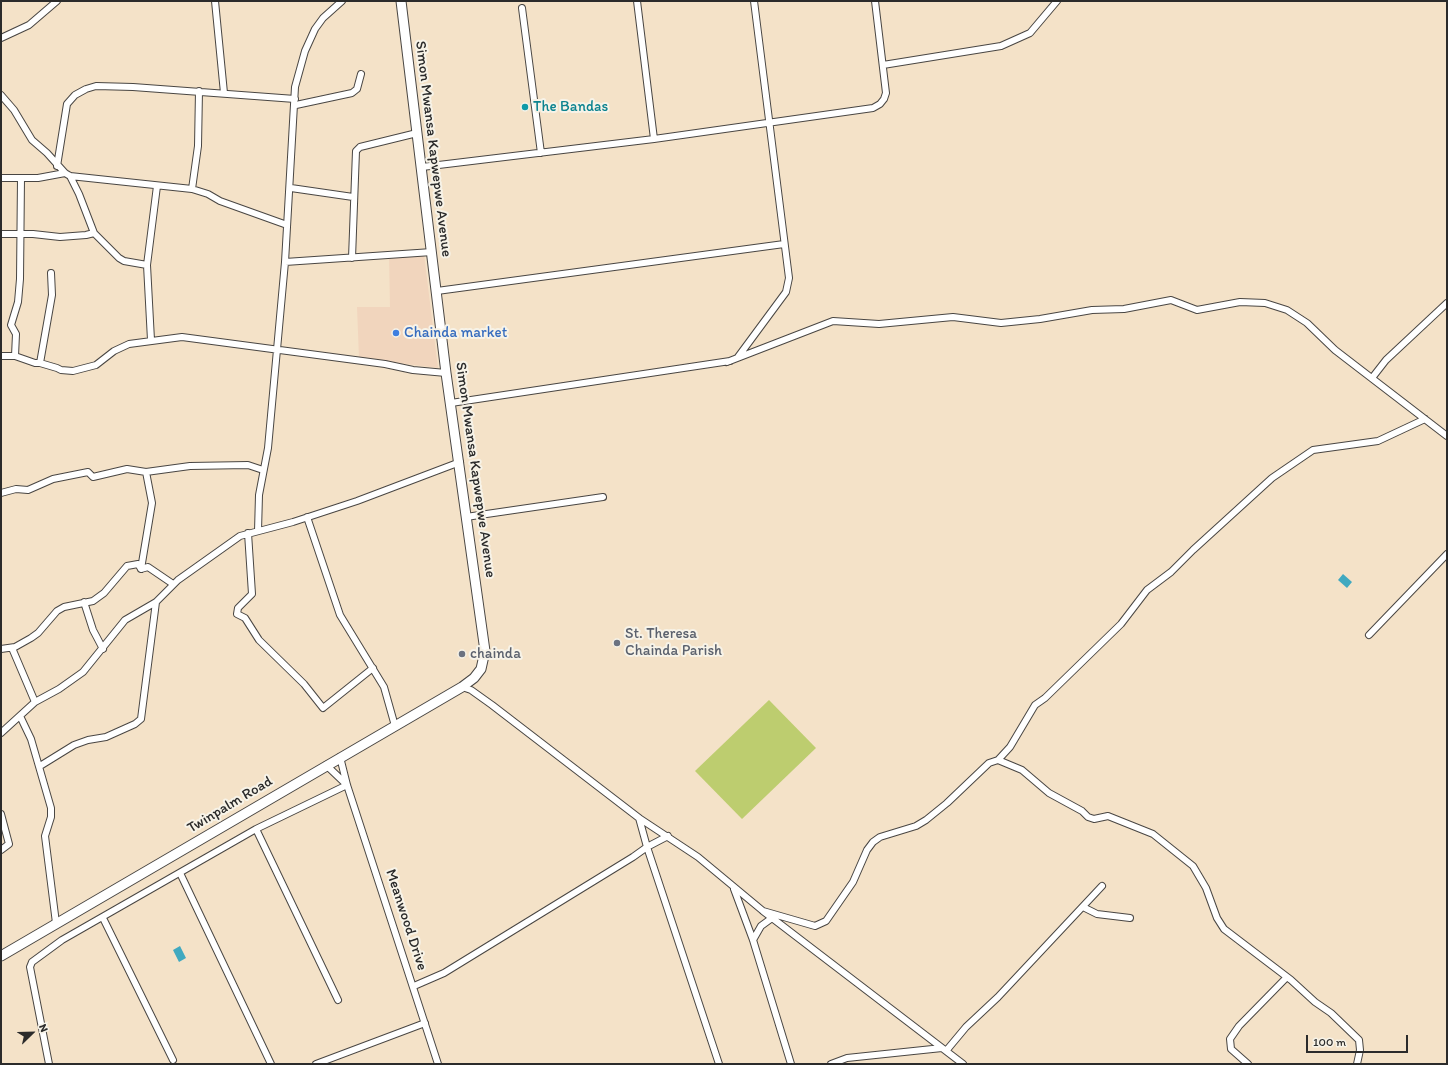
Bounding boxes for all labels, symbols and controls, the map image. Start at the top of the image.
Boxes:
street label: Simon Mwansa Kapwepwe Avenue [411,40,455,258]
place label: The Bandas [533,98,608,116]
marker: The Bandas [520,102,530,112]
place label: Chainda market [404,324,507,342]
marker: Chainda market [391,328,401,338]
street label: Simon Mwansa Kapwepwe Avenue [451,361,499,579]
place label: St. Theresa Chainda Parish [625,625,722,660]
marker: St. Theresa Chainda Parish [612,638,622,648]
place label: chainda [470,645,521,663]
marker: chainda [457,649,467,659]
street label: Twinpalm Road [184,772,276,838]
street label: Meanwood Drive [381,867,431,973]
north arrow [12,1013,52,1053]
text: N [36,1022,51,1034]
scale bar [1308,1027,1410,1053]
text: 100 m [1313,1035,1346,1049]

